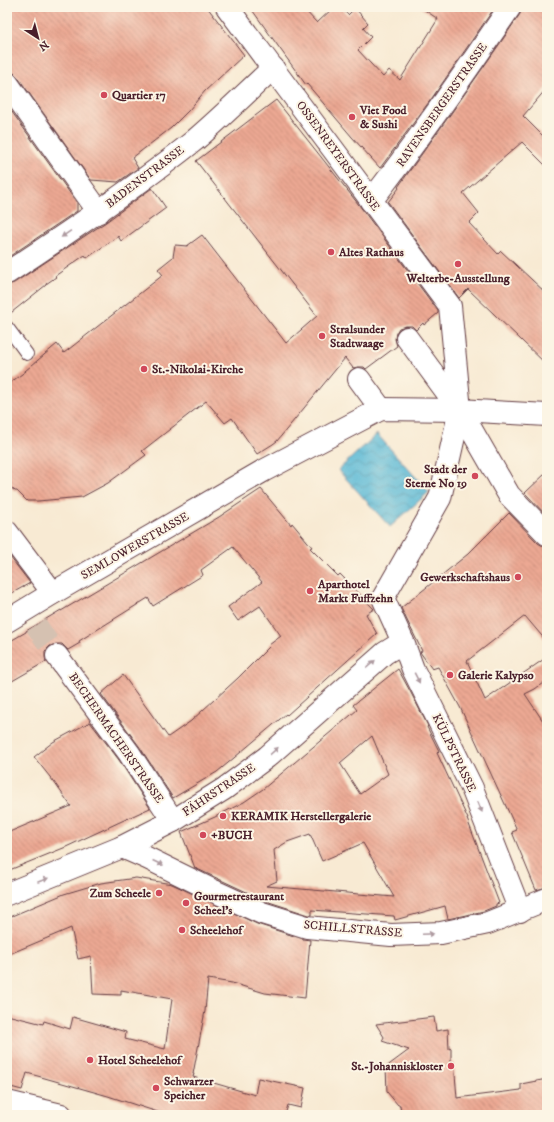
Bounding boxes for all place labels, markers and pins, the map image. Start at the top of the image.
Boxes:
place label: Quartier 17 [112,88,166,103]
marker: Quartier 17 [99,90,109,100]
place label: Viet Food & Sushi [359,103,408,132]
marker: Viet Food & Sushi [347,112,357,122]
place label: Altes Rathaus [338,245,404,260]
marker: Altes Rathaus [326,247,336,257]
marker: Welterbe-Ausstellung [453,259,463,269]
place label: Welterbe-Ausstellung [405,271,511,286]
place label: Stralsunder Stadtwaage [330,322,385,351]
marker: Stralsunder Stadtwaage [317,331,327,341]
place label: St.-Nikolai-Kirche [152,362,243,377]
marker: St.-Nikolai-Kirche [139,364,149,374]
place label: Stadt der Sterne No 19 [405,462,468,491]
marker: Stadt der Sterne No 19 [470,471,480,481]
place label: Gewerkschaftshaus [420,570,510,585]
marker: Gewerkschaftshaus [513,572,523,582]
place label: Aparthotel Markt Fuffzehn [317,577,394,606]
marker: Aparthotel Markt Fuffzehn [305,586,315,596]
place label: Galerie Kalypso [458,668,534,683]
marker: Galerie Kalypso [445,670,455,680]
place label: KERAMIK Herstellergalerie [231,809,371,824]
marker: KERAMIK Herstellergalerie [218,811,228,821]
place label: +BUCH [211,828,253,843]
marker: +BUCH [198,830,208,840]
place label: Zum Scheele [90,886,151,901]
marker: Zum Scheele [154,888,164,898]
place label: Gourmetrestaurant Scheel's [194,889,284,918]
marker: Gourmetrestaurant Scheel's [181,898,191,908]
place label: Scheelehof [190,923,244,938]
marker: Scheelehof [177,925,187,935]
place label: Hotel Scheelehof [98,1053,183,1068]
marker: Hotel Scheelehof [85,1055,95,1065]
place label: St.-Johanniskloster [351,1059,444,1074]
marker: St.-Johanniskloster [446,1061,456,1071]
place label: Schwarzer Speicher [164,1074,214,1103]
marker: Schwarzer Speicher [151,1083,161,1093]

